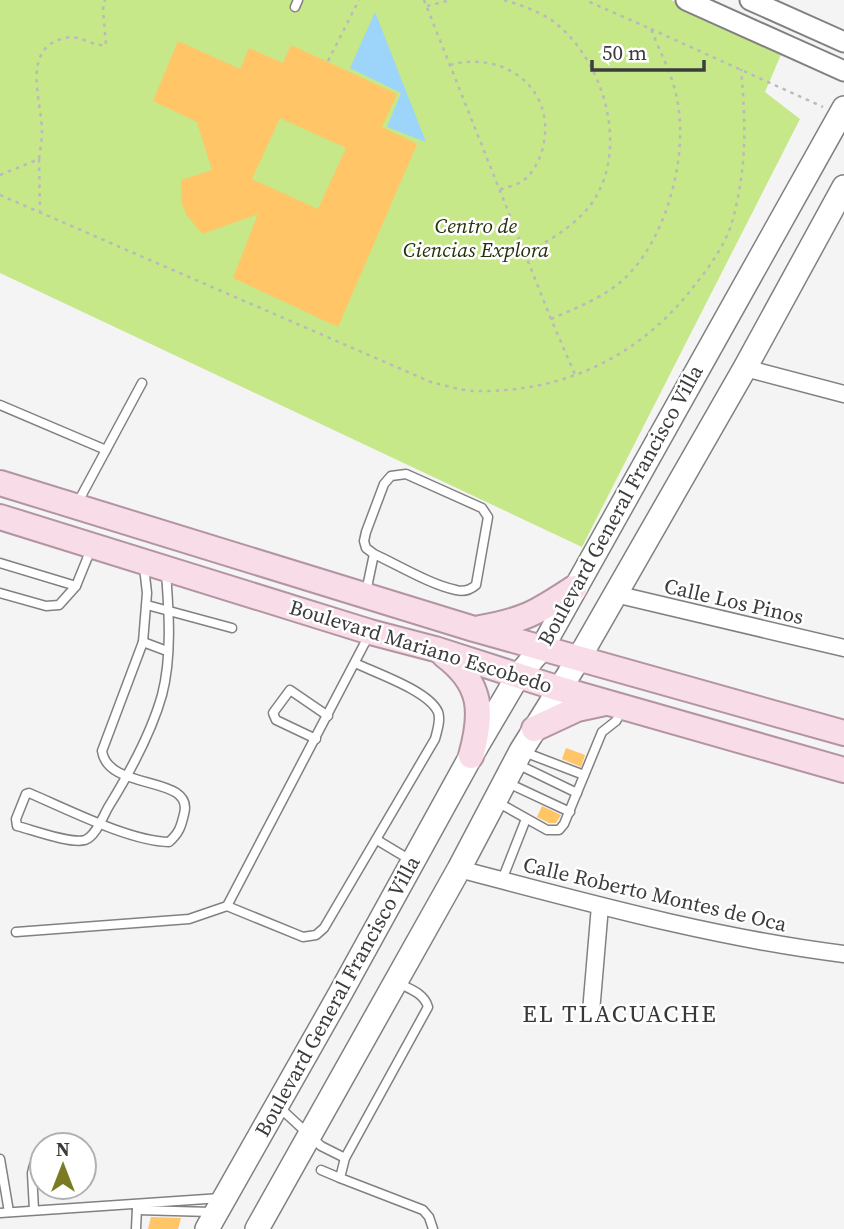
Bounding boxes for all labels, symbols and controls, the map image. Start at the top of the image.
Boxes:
scale bar [592,28,704,72]
text: 50 m [602,38,647,67]
park label: Centro de Ciencias Explora [403,211,549,264]
street label: Boulevard General Francisco Villa [530,359,710,651]
street label: Calle Los Pinos [661,571,807,631]
street label: Boulevard Mariano Escobedo [286,592,556,700]
street label: Boulevard General Francisco Villa [247,850,427,1142]
street label: Calle Roberto Montes de Oca [520,850,790,939]
district label: EL TLACUACHE [522,997,718,1030]
north arrow [28,1131,98,1201]
text: N [56,1136,70,1162]

